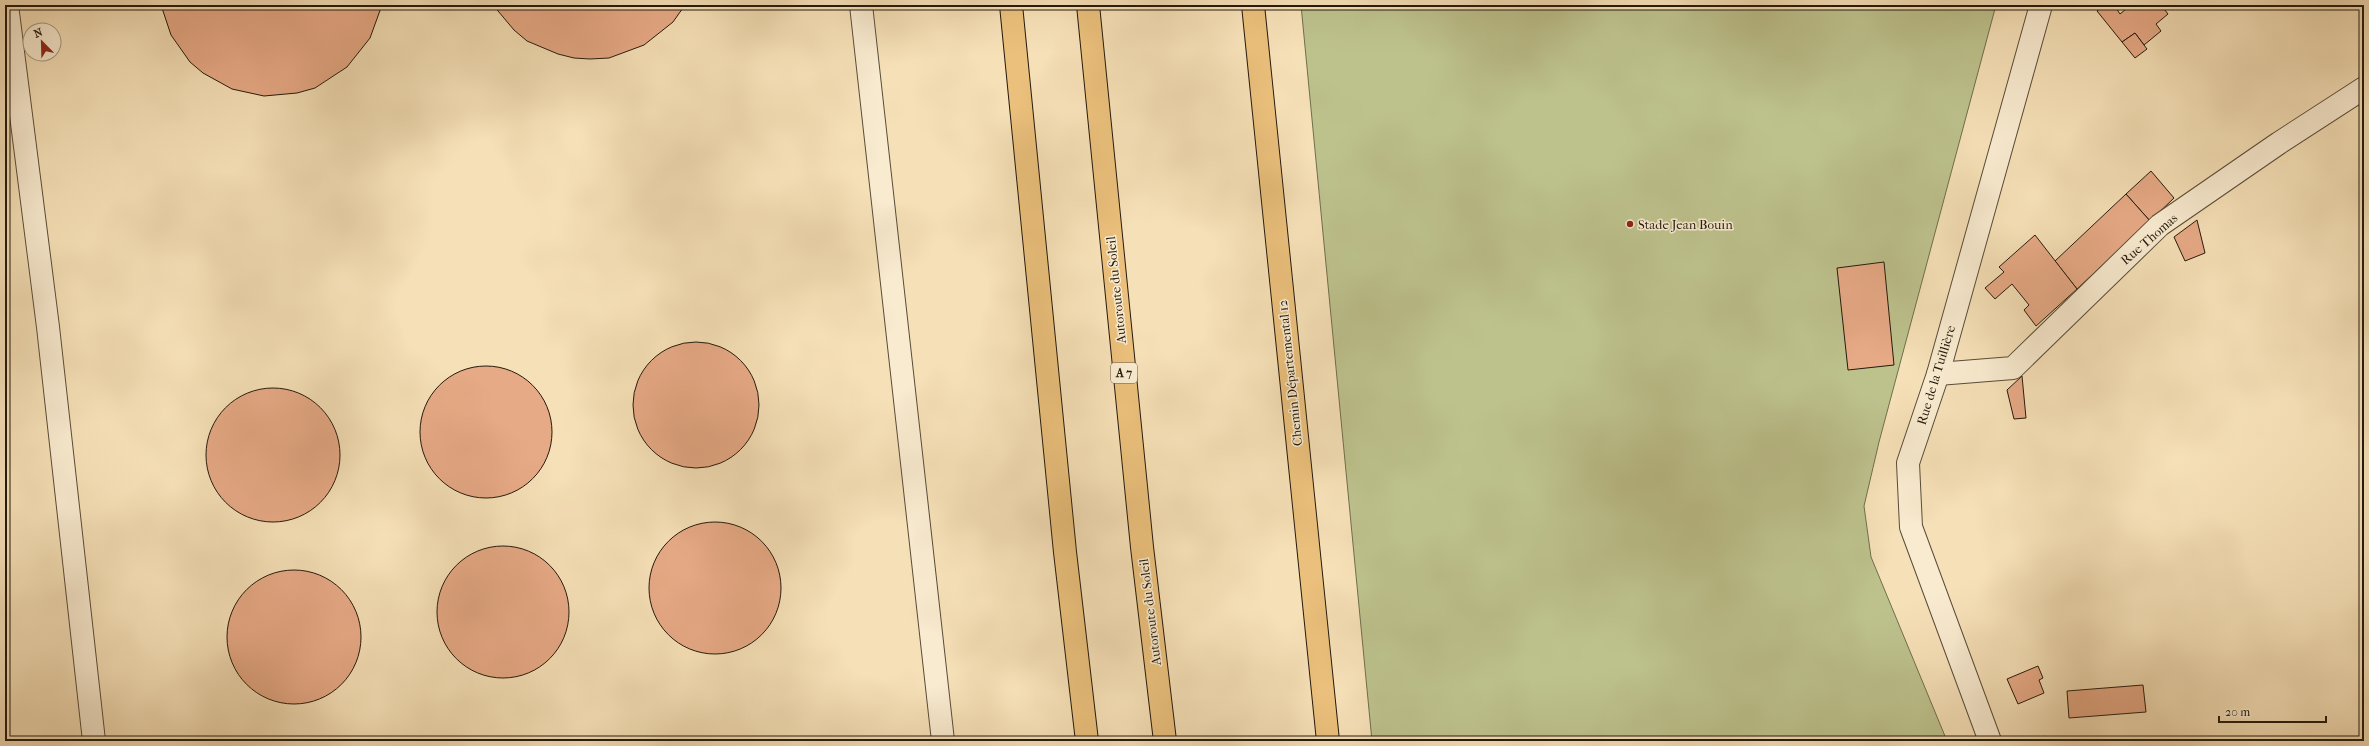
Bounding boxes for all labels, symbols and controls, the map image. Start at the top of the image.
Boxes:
north arrow [22,22,62,62]
text: N [32,25,45,41]
street label: Rue Thomas [2118,210,2181,268]
place label: Stade Jean Bouin [1638,217,1733,232]
marker: Stade Jean Bouin [1625,219,1635,229]
street label: Autoroute du Soleil [1103,235,1129,345]
street label: Chemin Départemental 12 [1275,299,1305,447]
street label: Rue de la Tuillière [1914,323,1958,427]
road number: A 7 [1111,363,1137,383]
street label: Autoroute du Soleil [1136,557,1164,667]
scale bar [2219,698,2326,724]
text: 20 m [2225,705,2250,719]

